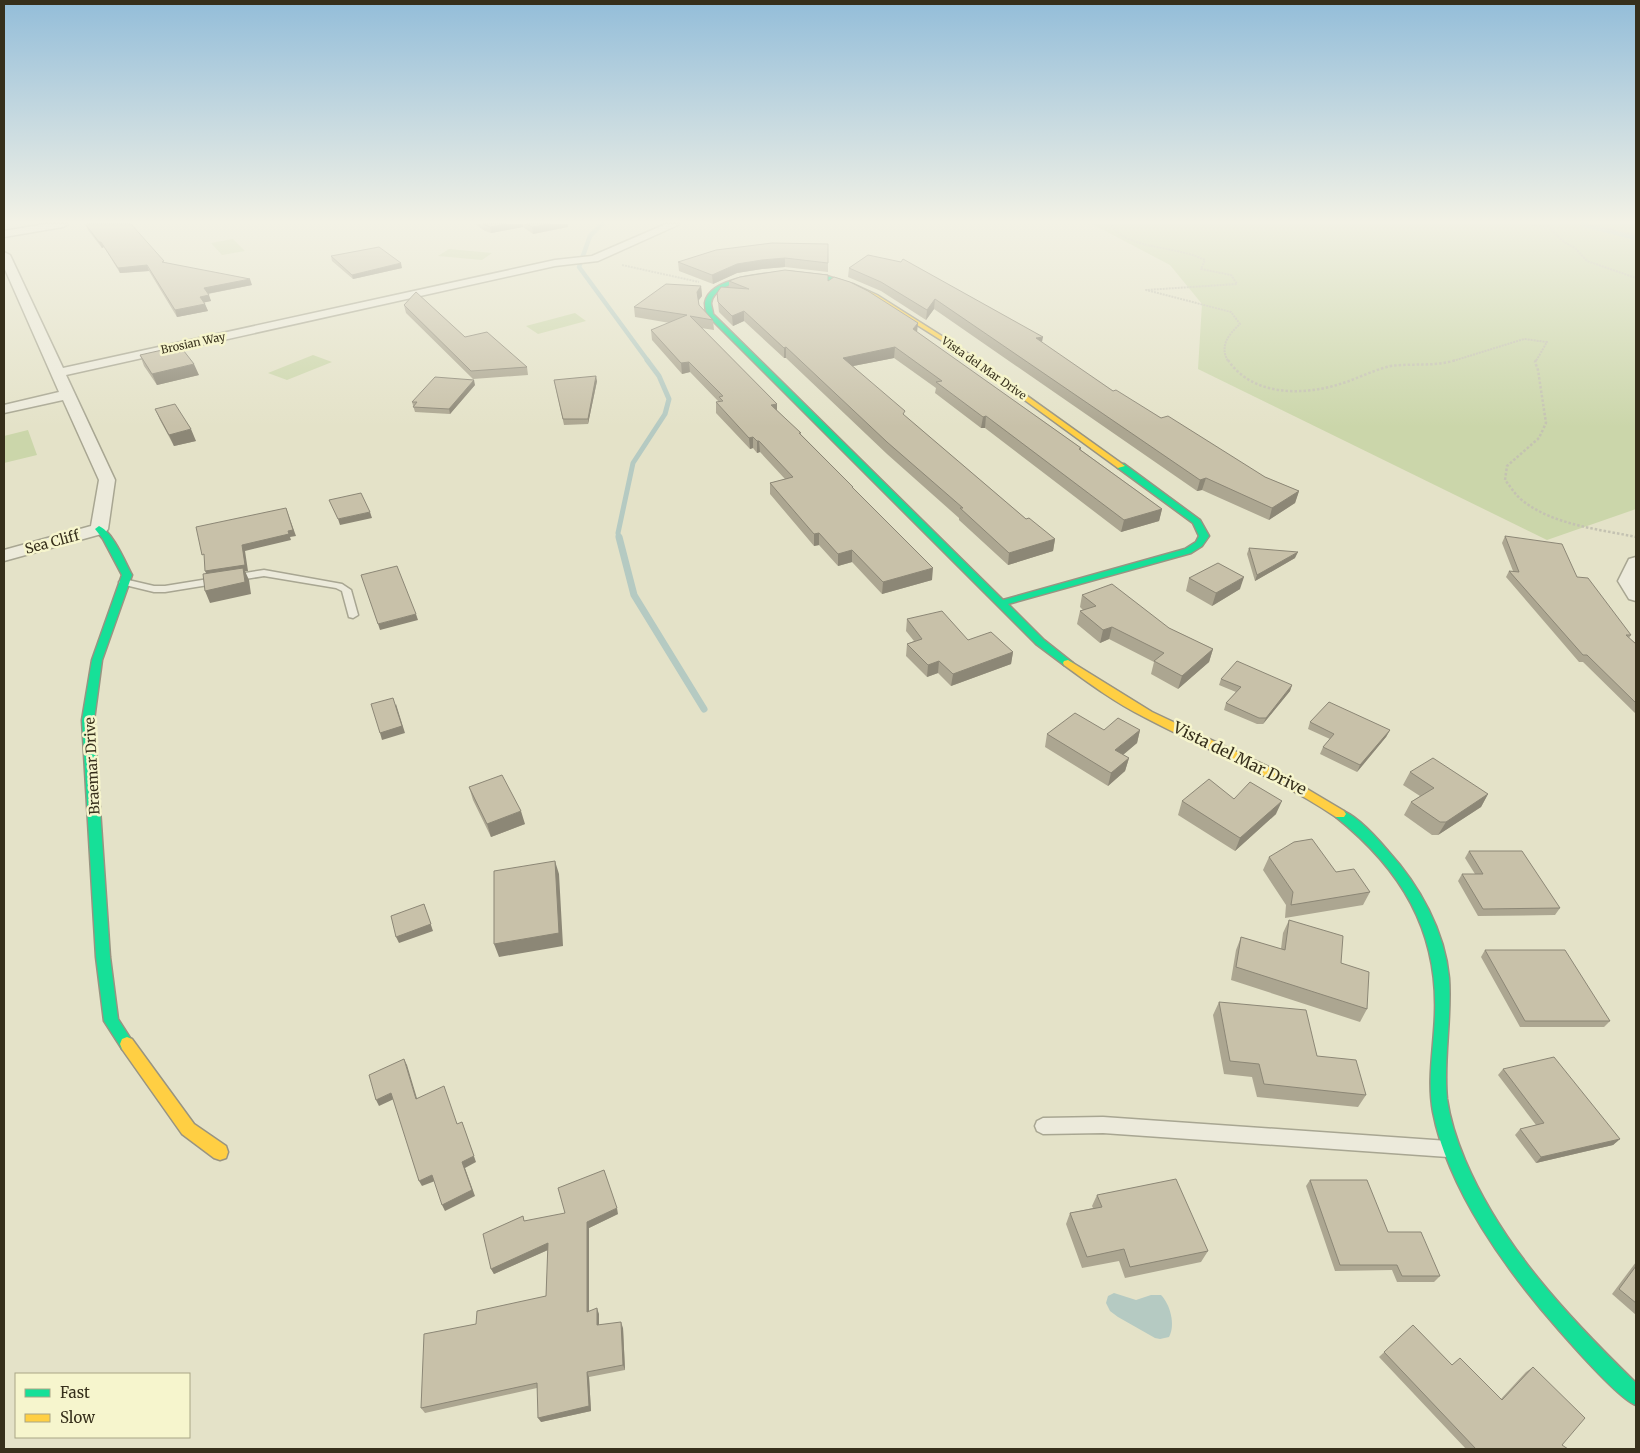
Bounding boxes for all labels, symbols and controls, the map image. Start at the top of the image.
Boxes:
street label: Brosian Way [159,329,227,357]
street label: Vista del Mar Drive [938,333,1029,403]
street label: Sea Cliff [23,526,82,558]
street label: Braemar Drive [80,717,104,815]
street label: Vista del Mar Drive [1169,717,1310,799]
legend [15,1373,190,1438]
text: Fast [60,1383,90,1402]
text: Slow [60,1408,95,1427]

